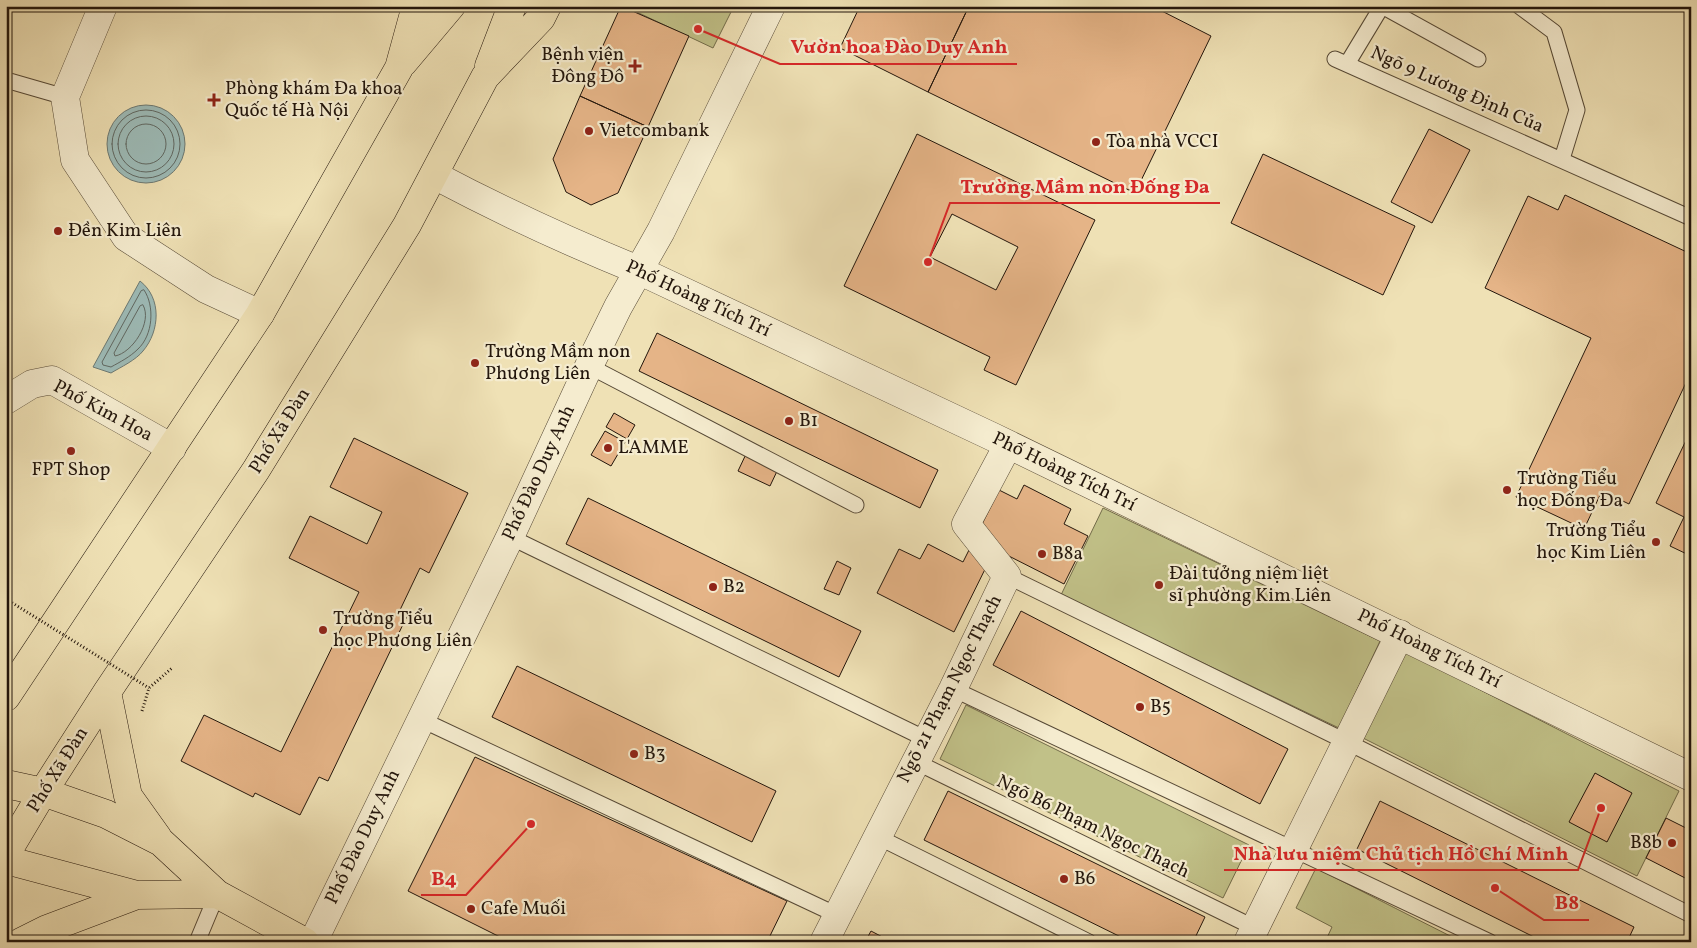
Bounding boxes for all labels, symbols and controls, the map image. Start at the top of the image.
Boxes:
callout: Vườn hoa Đào Duy Anh [780,29,1017,64]
text: Vườn hoa Đào Duy Anh [790,34,1008,62]
street label: Ngõ 9 Lương Định Của [1366,40,1548,140]
place label: Bệnh viện Đông Đô [541,42,624,90]
marker: Bệnh viện Đông Đô [628,59,642,73]
place label: Phòng khám Đa khoa Quốc tế Hà Nội [225,76,402,124]
marker: Phòng khám Đa khoa Quốc tế Hà Nội [207,93,221,107]
place label: Vietcombank [599,118,709,144]
marker: Vietcombank [583,125,595,137]
place label: Tòa nhà VCCI [1106,129,1218,155]
marker: Tòa nhà VCCI [1090,136,1102,148]
callout: Trường Mầm non Đống Đa [950,168,1220,203]
text: Trường Mầm non Đống Đa [960,174,1210,202]
place label: Đền Kim Liên [68,218,182,244]
marker: Đền Kim Liên [52,225,64,237]
street label: Phố Hoàng Tích Trí [621,254,775,344]
place label: Trường Mầm non Phương Liên [485,339,631,387]
marker: Trường Mầm non Phương Liên [469,357,481,369]
street label: Phố Kim Hoa [49,374,157,448]
street label: Phố Xã Đàn [243,383,317,479]
street label: Phố Đào Duy Anh [496,401,582,545]
place label: B1 [799,408,818,434]
marker: B1 [783,415,795,427]
street label: Phố Hoàng Tích Trí [988,426,1141,518]
place label: L'AMME [618,435,689,461]
marker: L'AMME [602,442,614,454]
marker: FPT Shop [65,445,77,457]
place label: FPT Shop [32,457,111,483]
place label: Trường Tiểu học Đống Đa [1517,466,1623,514]
marker: Trường Tiểu học Đống Đa [1501,484,1513,496]
place label: Trường Tiểu học Kim Liên [1536,518,1646,566]
marker: Trường Tiểu học Kim Liên [1650,536,1662,548]
place label: B8a [1052,541,1083,567]
marker: B8a [1036,548,1048,560]
place label: Đài tưởng niệm liệt sĩ phường Kim Liên [1169,561,1331,609]
place label: B2 [723,574,745,600]
marker: Đài tưởng niệm liệt sĩ phường Kim Liên [1153,579,1165,591]
marker: B2 [707,581,719,593]
street label: Ngõ 21 Phạm Ngọc Thạch [891,590,1009,788]
street label: Phố Hoàng Tích Trí [1353,603,1506,695]
place label: Trường Tiểu học Phương Liên [333,606,472,654]
marker: Trường Tiểu học Phương Liên [317,624,329,636]
place label: B5 [1150,694,1171,720]
marker: B5 [1134,701,1146,713]
street label: Phố Xã Đàn [21,722,95,818]
place label: B3 [644,741,666,767]
marker: B3 [628,748,640,760]
street label: Phố Đào Duy Anh [319,765,407,909]
street label: Ngõ B6 Phạm Ngọc Thạch [993,770,1193,884]
place label: B8b [1630,830,1662,856]
callout: Nhà lưu niệm Chủ tịch Hồ Chí Minh [1224,835,1578,870]
marker: B8b [1666,837,1678,849]
text: Nhà lưu niệm Chủ tịch Hồ Chí Minh [1234,841,1568,869]
callout: B4 [421,860,466,895]
text: B4 [431,866,457,894]
place label: B6 [1074,868,1095,890]
marker: B6 [1058,873,1070,885]
callout: B8 [1544,885,1589,920]
text: B8 [1555,890,1579,918]
place label: Cafe Muối [481,896,566,922]
marker: Cafe Muối [465,903,477,915]

